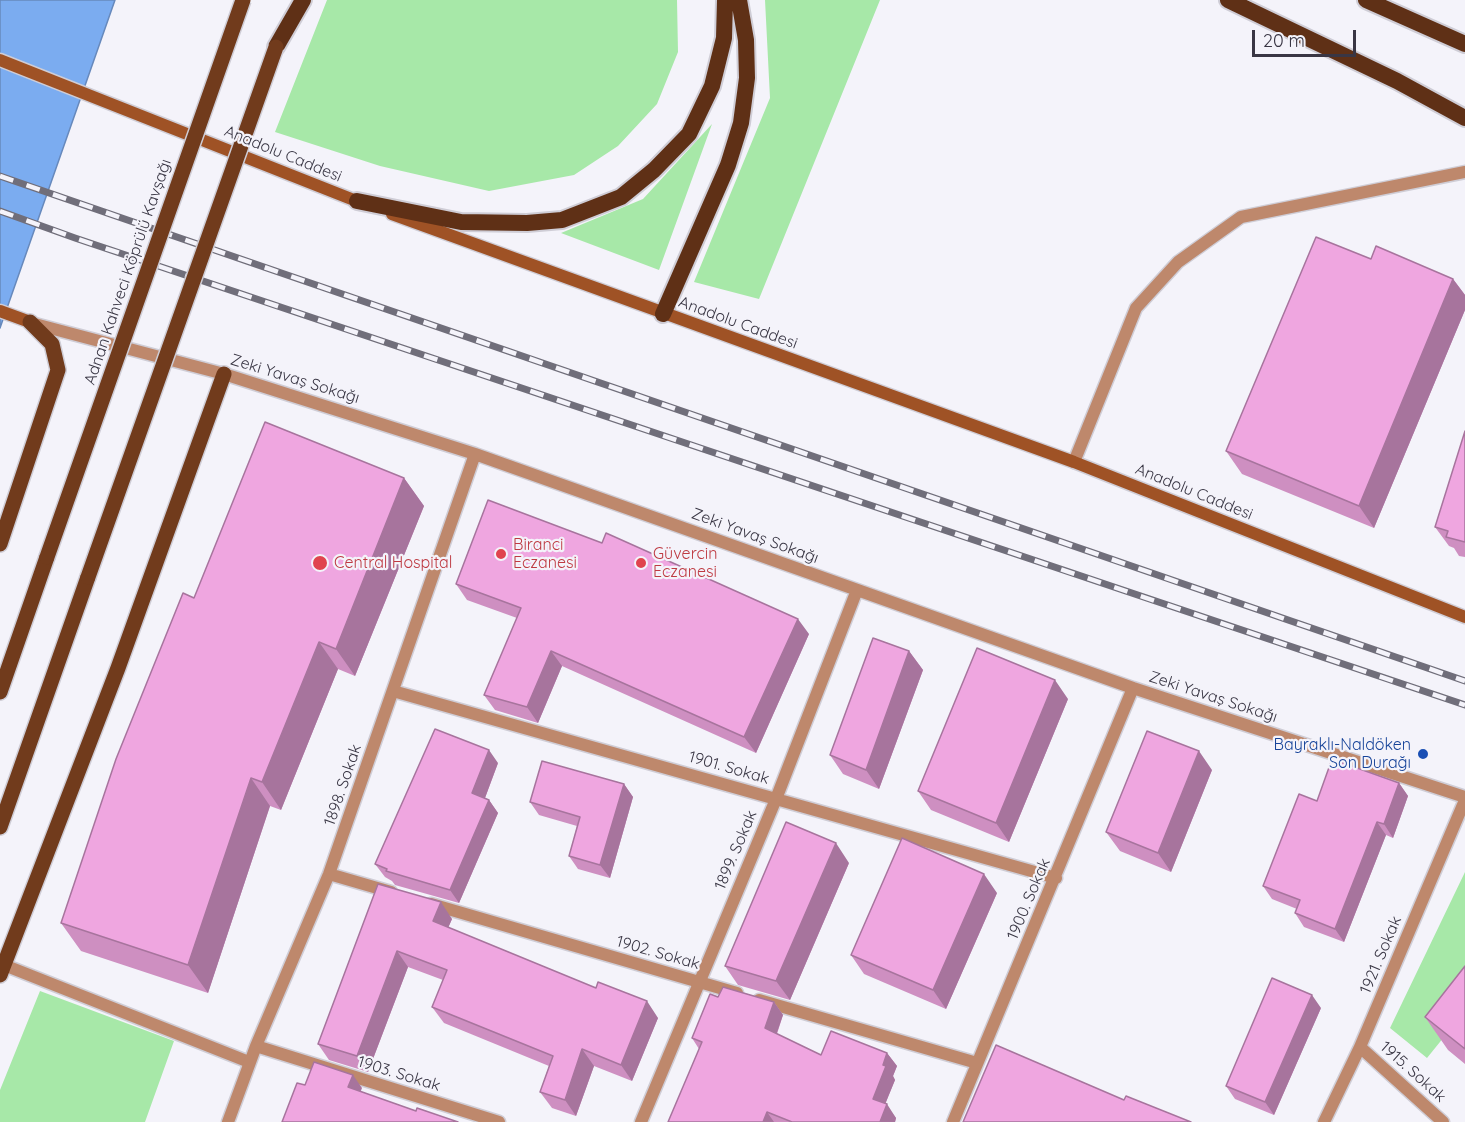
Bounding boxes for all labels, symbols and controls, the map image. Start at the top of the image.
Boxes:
scale bar [1255,18,1358,56]
text: 20 m [1263,29,1305,52]
street label: Anadolu Caddesi [221,122,345,186]
street label: Adnan Kahveci Köprülü Kavşağı [80,157,176,387]
street label: Anadolu Caddesi [676,293,800,353]
street label: Zeki Yavaş Sokağı [228,350,362,408]
street label: Anadolu Caddesi [1132,460,1256,524]
street label: Zeki Yavaş Sokağı [689,504,821,568]
place label: Biranci Eczanesi [513,535,577,573]
place label: Güvercin Eczanesi [653,544,717,582]
marker: Biranci Eczanesi [494,547,508,561]
place label: Central Hospital [334,553,452,573]
marker: Central Hospital [311,554,329,572]
marker: Güvercin Eczanesi [634,556,648,570]
street label: Zeki Yavaş Sokağı [1146,667,1280,727]
place label: Bayraklı-Naldöken Son Durağı [1274,735,1411,773]
street label: 1898. Sokak [320,742,366,828]
street label: 1901. Sokak [686,747,772,789]
marker: Bayraklı-Naldöken Son Durağı [1416,747,1430,761]
street label: 1899. Sokak [711,807,761,893]
street label: 1900. Sokak [1003,855,1055,943]
street label: 1921. Sokak [1356,913,1406,997]
street label: 1902. Sokak [614,932,702,974]
street label: 1915. Sokak [1376,1037,1450,1107]
street label: 1903. Sokak [355,1052,443,1096]

